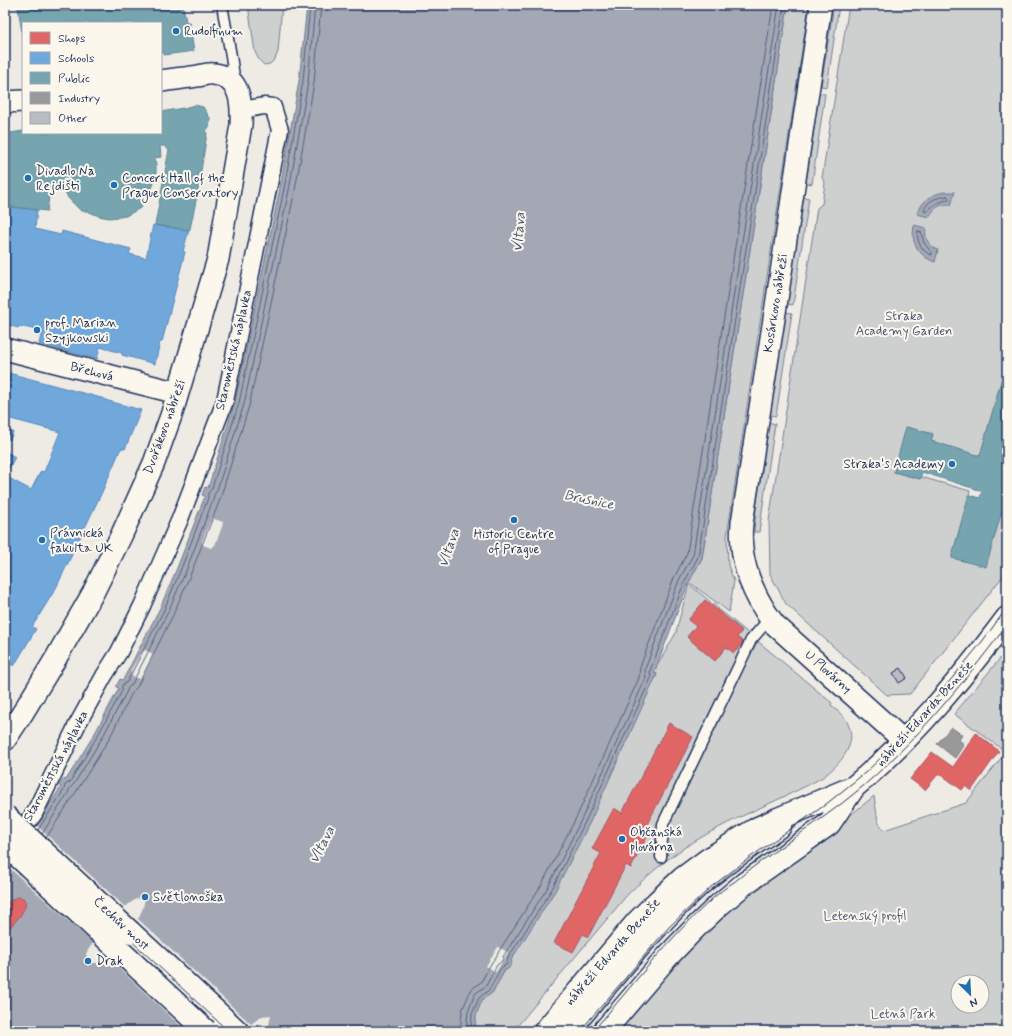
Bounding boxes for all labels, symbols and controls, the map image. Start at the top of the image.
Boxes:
legend [22,22,162,134]
place label: Rudolfinum [184,23,243,40]
marker: Rudolfinum [171,26,181,36]
text: Shops [58,31,85,47]
text: Schools [58,51,94,67]
text: Public [58,71,90,87]
text: Industry [58,91,100,107]
text: Other [58,111,87,127]
place label: Divadlo Na Rejdišti [36,163,95,195]
place label: Concert Hall of the Prague Conservatory [122,170,239,203]
marker: Divadlo Na Rejdišti [23,173,33,183]
marker: Concert Hall of the Prague Conservatory [109,180,119,190]
water label: Vltava [509,212,529,252]
street label: Kosárkovo nábřeží [760,252,792,354]
street label: Staroměstská náplavka [212,288,256,412]
park label: Straka Academy Garden [856,308,952,340]
place label: prof. Marian Szyjkowski [45,315,117,347]
marker: prof. Marian Szyjkowski [32,325,42,335]
street label: Břehová [69,358,115,386]
street label: Dvořákovo nábřeží [140,377,190,477]
place label: Straka's Academy [843,456,944,473]
marker: Straka's Academy [947,459,957,469]
water label: Brusnice [562,486,616,514]
marker: Historic Centre of Prague [509,515,519,525]
place label: Právnická fakulta UK [50,525,114,557]
water label: Vltava [434,526,464,570]
place label: Historic Centre of Prague [474,526,554,558]
marker: Právnická fakulta UK [37,535,47,545]
street label: U Plovárny [801,646,855,698]
street label: nábřeží Edvarda Beneše [873,658,977,770]
street label: Staroměstská náplavka [20,708,92,824]
water label: Vltava [305,823,339,867]
place label: Občanská plovárna [630,824,682,856]
marker: Občanská plovárna [617,834,627,844]
place label: Světlonoška [153,889,224,906]
marker: Světlonoška [140,892,150,902]
street label: Čechův most [89,893,154,955]
street label: nábřeží Edvarda Beneše [562,895,664,1009]
park label: Letenský profil [823,908,907,925]
place label: Drak [96,953,124,970]
marker: Drak [83,956,93,966]
north arrow [950,974,990,1014]
text: N [967,994,980,1010]
park label: Letná Park [871,1006,936,1023]

